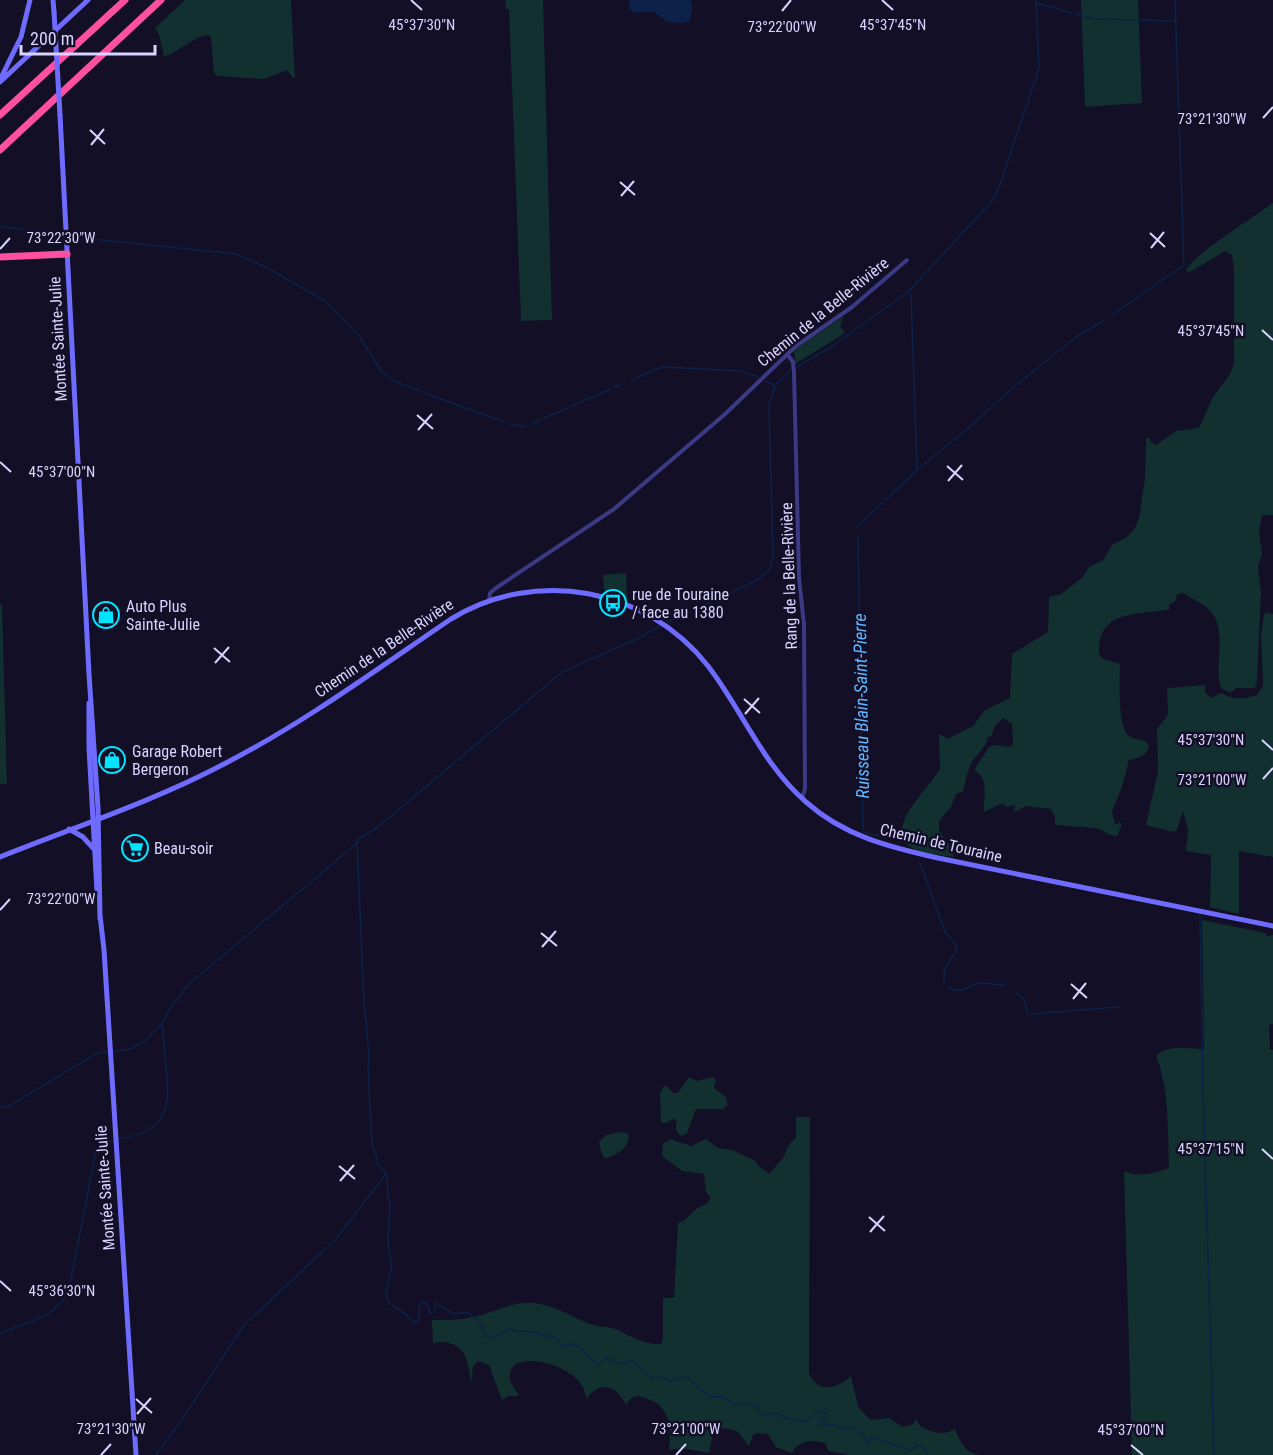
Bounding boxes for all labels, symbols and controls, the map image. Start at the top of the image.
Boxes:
text: 45°37'30"N [389,16,455,34]
text: 45°37'45"N [860,16,926,34]
scale bar [21,18,154,56]
text: 73°22'00"W [748,18,817,36]
text: 200 m [30,28,74,49]
text: 73°21'30"W [1178,110,1247,128]
text: 73°22'30"W [27,229,96,247]
street label: Chemin de la Belle-Rivière [754,253,892,371]
street label: Montée Sainte-Julie [45,276,71,402]
text: 45°37'45"N [1178,322,1244,340]
text: 45°37'00"N [29,463,95,481]
street label: Rang de la Belle-Rivière [777,502,801,650]
place label: rue de Touraine / face au 1380 [632,585,729,622]
bus stop icon: rue de Touraine / face au 1380 [598,588,628,618]
street label: Chemin de la Belle-Rivière [311,595,457,701]
place label: Auto Plus Sainte-Julie [126,597,200,634]
shop icon: Auto Plus Sainte-Julie [91,600,121,630]
water label: Ruisseau Blain-Saint-Pierre [849,613,873,799]
text: 45°37'30"N [1178,731,1244,749]
place label: Garage Robert Bergeron [132,742,223,779]
shop icon: Garage Robert Bergeron [97,745,127,775]
text: 73°21'00"W [1178,771,1247,789]
street label: Chemin de Touraine [878,820,1004,866]
supermarket icon: Beau-soir [120,833,150,863]
place label: Beau-soir [154,839,214,858]
text: 73°22'00"W [27,890,96,908]
street label: Montée Sainte-Julie [91,1125,119,1251]
text: 45°37'15"N [1178,1140,1244,1158]
text: 45°36'30"N [29,1282,95,1300]
text: 73°21'30"W [77,1420,146,1438]
text: 73°21'00"W [652,1420,721,1438]
text: 45°37'00"N [1098,1421,1164,1439]

